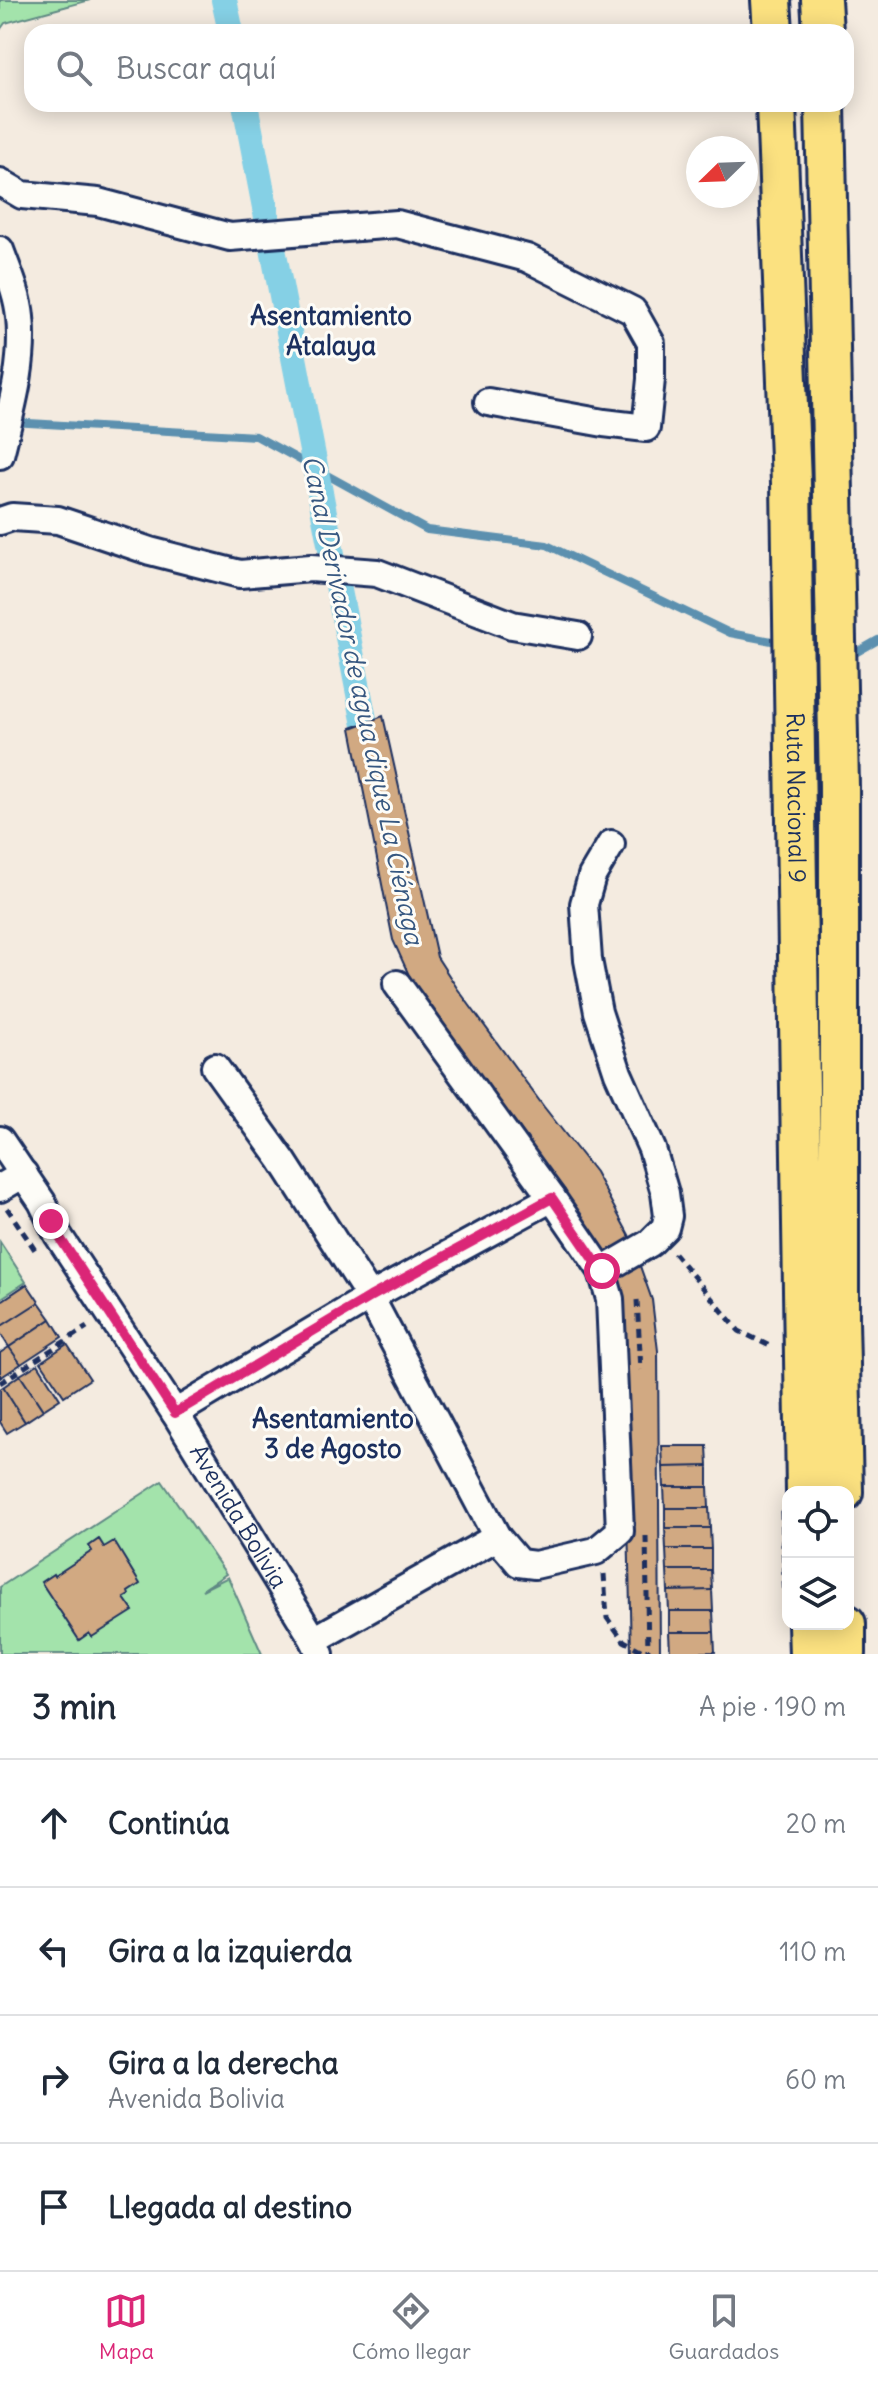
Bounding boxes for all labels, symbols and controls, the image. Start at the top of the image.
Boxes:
search box [24,24,854,112]
icon: search [52,46,96,90]
text: Buscar aquí [116,49,276,87]
north arrow [686,136,758,208]
district label: Asentamiento Atalaya [250,299,412,362]
water label: Canal Derivador de agua dique La Ciénaga [295,452,432,949]
street label: Ruta Nacional 9 [780,712,813,883]
route end [33,1203,69,1239]
route start [584,1253,620,1289]
district label: Asentamiento 3 de Agosto [252,1402,414,1465]
street label: Avenida Bolivia [184,1438,295,1594]
map controls [782,1486,854,1630]
button: locate [782,1486,854,1558]
button: layers [782,1558,854,1630]
text: 3 min [32,1685,117,1728]
text: A pie · 190 m [699,1690,846,1723]
icon: ahead [32,1801,76,1845]
text: Continúa [108,1804,230,1842]
text: 20 m [786,1807,846,1840]
icon: left [32,1929,76,1973]
text: Gira a la izquierda [108,1932,352,1970]
text: 110 m [779,1935,846,1968]
text: Gira a la derecha [108,2044,339,2082]
icon: right [32,2057,76,2101]
text: 60 m [785,2063,846,2096]
text: Avenida Bolivia [108,2082,285,2115]
icon: arrive [32,2185,76,2229]
text: Llegada al destino [108,2188,352,2226]
tab: Mapa [99,2289,154,2365]
tab: Cómo llegar [352,2289,471,2365]
tab: Guardados [669,2289,779,2365]

